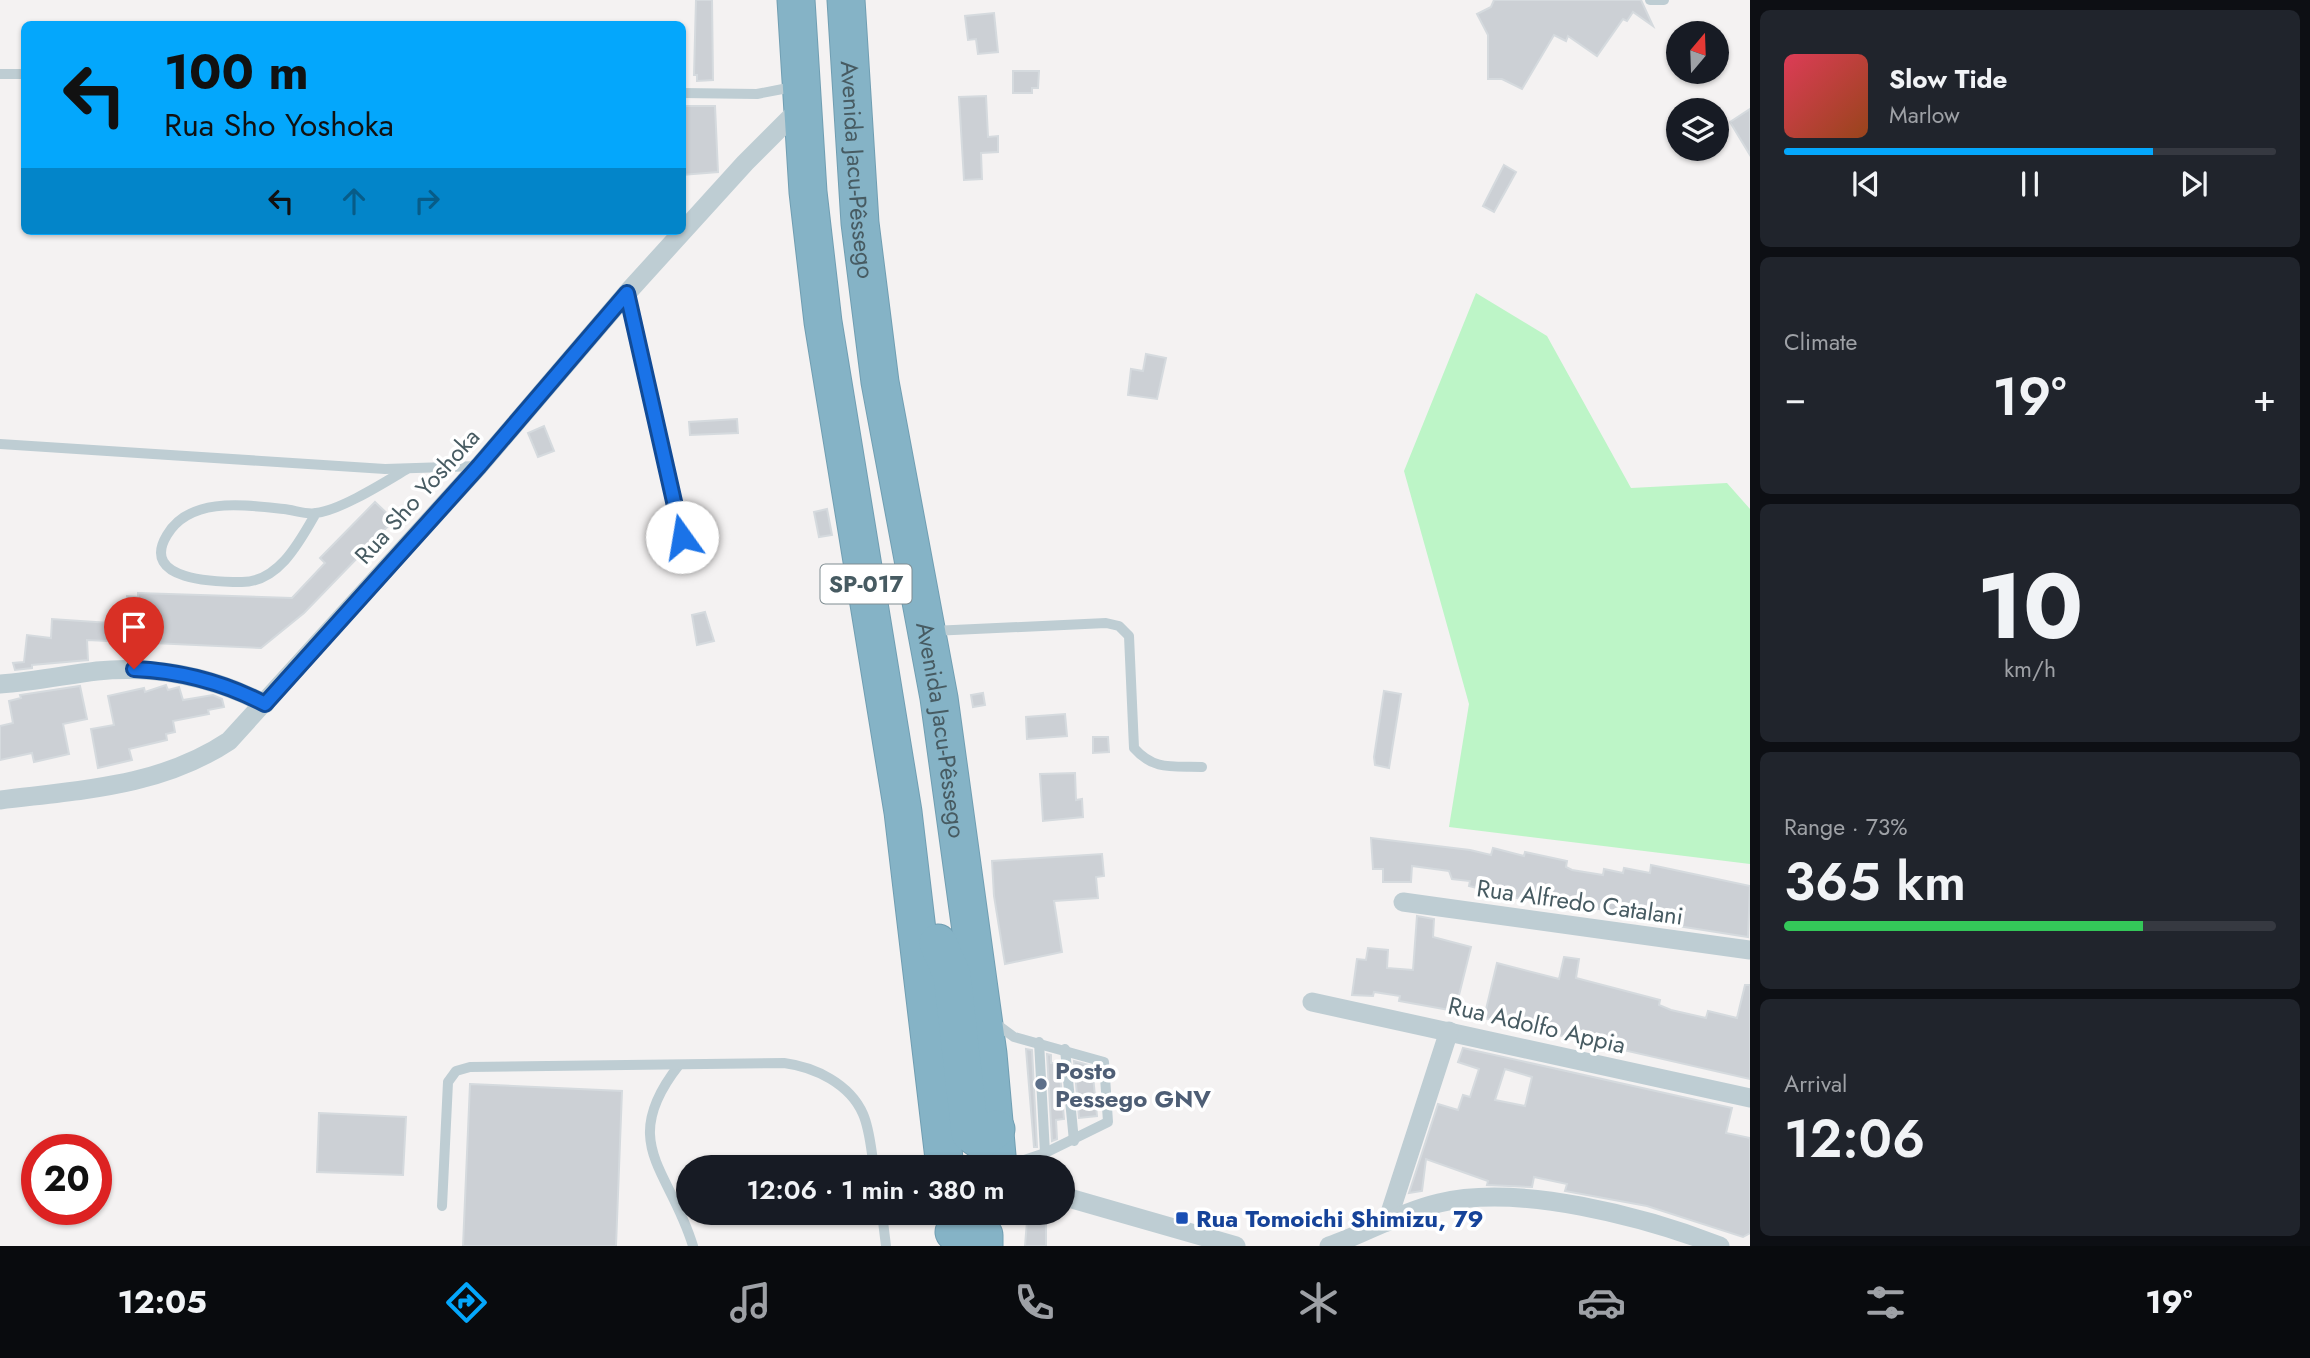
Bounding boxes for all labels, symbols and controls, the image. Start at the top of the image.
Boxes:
north arrow [1666,21,1729,84]
map controls [1666,21,1729,161]
text: 100 m [164,37,309,107]
icon: left [49,49,140,140]
street label: Avenida Jacu-Pêssego [832,60,884,280]
text: Slow Tide [1889,60,2008,98]
button: layers [1666,98,1729,161]
text: Marlow [1889,98,1960,132]
text: Rua Sho Yoshoka [164,102,394,148]
icon: previous [1847,165,1885,203]
icon: pause [2011,165,2049,203]
icon: next [2175,165,2213,203]
icon: left [262,182,300,220]
icon: ahead [335,182,373,220]
icon: right [408,182,446,220]
text: Climate [1784,325,1857,359]
text: 19° [1993,359,2067,435]
text: − [1784,370,1806,425]
text: + [2253,370,2276,425]
street label: Rua Sho Yoshoka [346,420,488,572]
position arrow [645,500,719,574]
text: 10 [1977,541,2083,672]
road number: SP-017 [820,564,912,604]
pin [104,597,164,669]
icon: arrive [115,608,153,646]
street label: Avenida Jacu-Pêssego [908,619,976,840]
text: km/h [2004,652,2056,686]
text: Range · 73% [1784,810,1908,844]
text: 365 km [1784,844,1966,920]
street label: Rua Alfredo Catalani [1474,870,1686,934]
street label: Rua Adolfo Appia [1445,988,1629,1062]
place label: Posto Pessego GNV [1055,1053,1211,1116]
text: Arrival [1784,1067,1847,1101]
marker: Posto Pessego GNV [1033,1076,1049,1092]
text: 12:06 [1784,1101,1925,1177]
speed limit sign: 20 [21,1134,112,1225]
text: 12:06 · 1 min · 380 m [746,1171,1005,1209]
place label: Rua Tomoichi Shimizu, 79 [1196,1201,1484,1236]
marker: Rua Tomoichi Shimizu, 79 [1174,1210,1190,1226]
icon: directions [442,1278,491,1327]
icon: music [726,1278,775,1327]
icon: phone [1010,1278,1059,1327]
icon: climate [1294,1278,1343,1327]
icon: car [1577,1278,1626,1327]
icon: filters [1861,1278,1910,1327]
text: 12:05 [117,1279,207,1325]
text: 19° [2145,1279,2193,1325]

